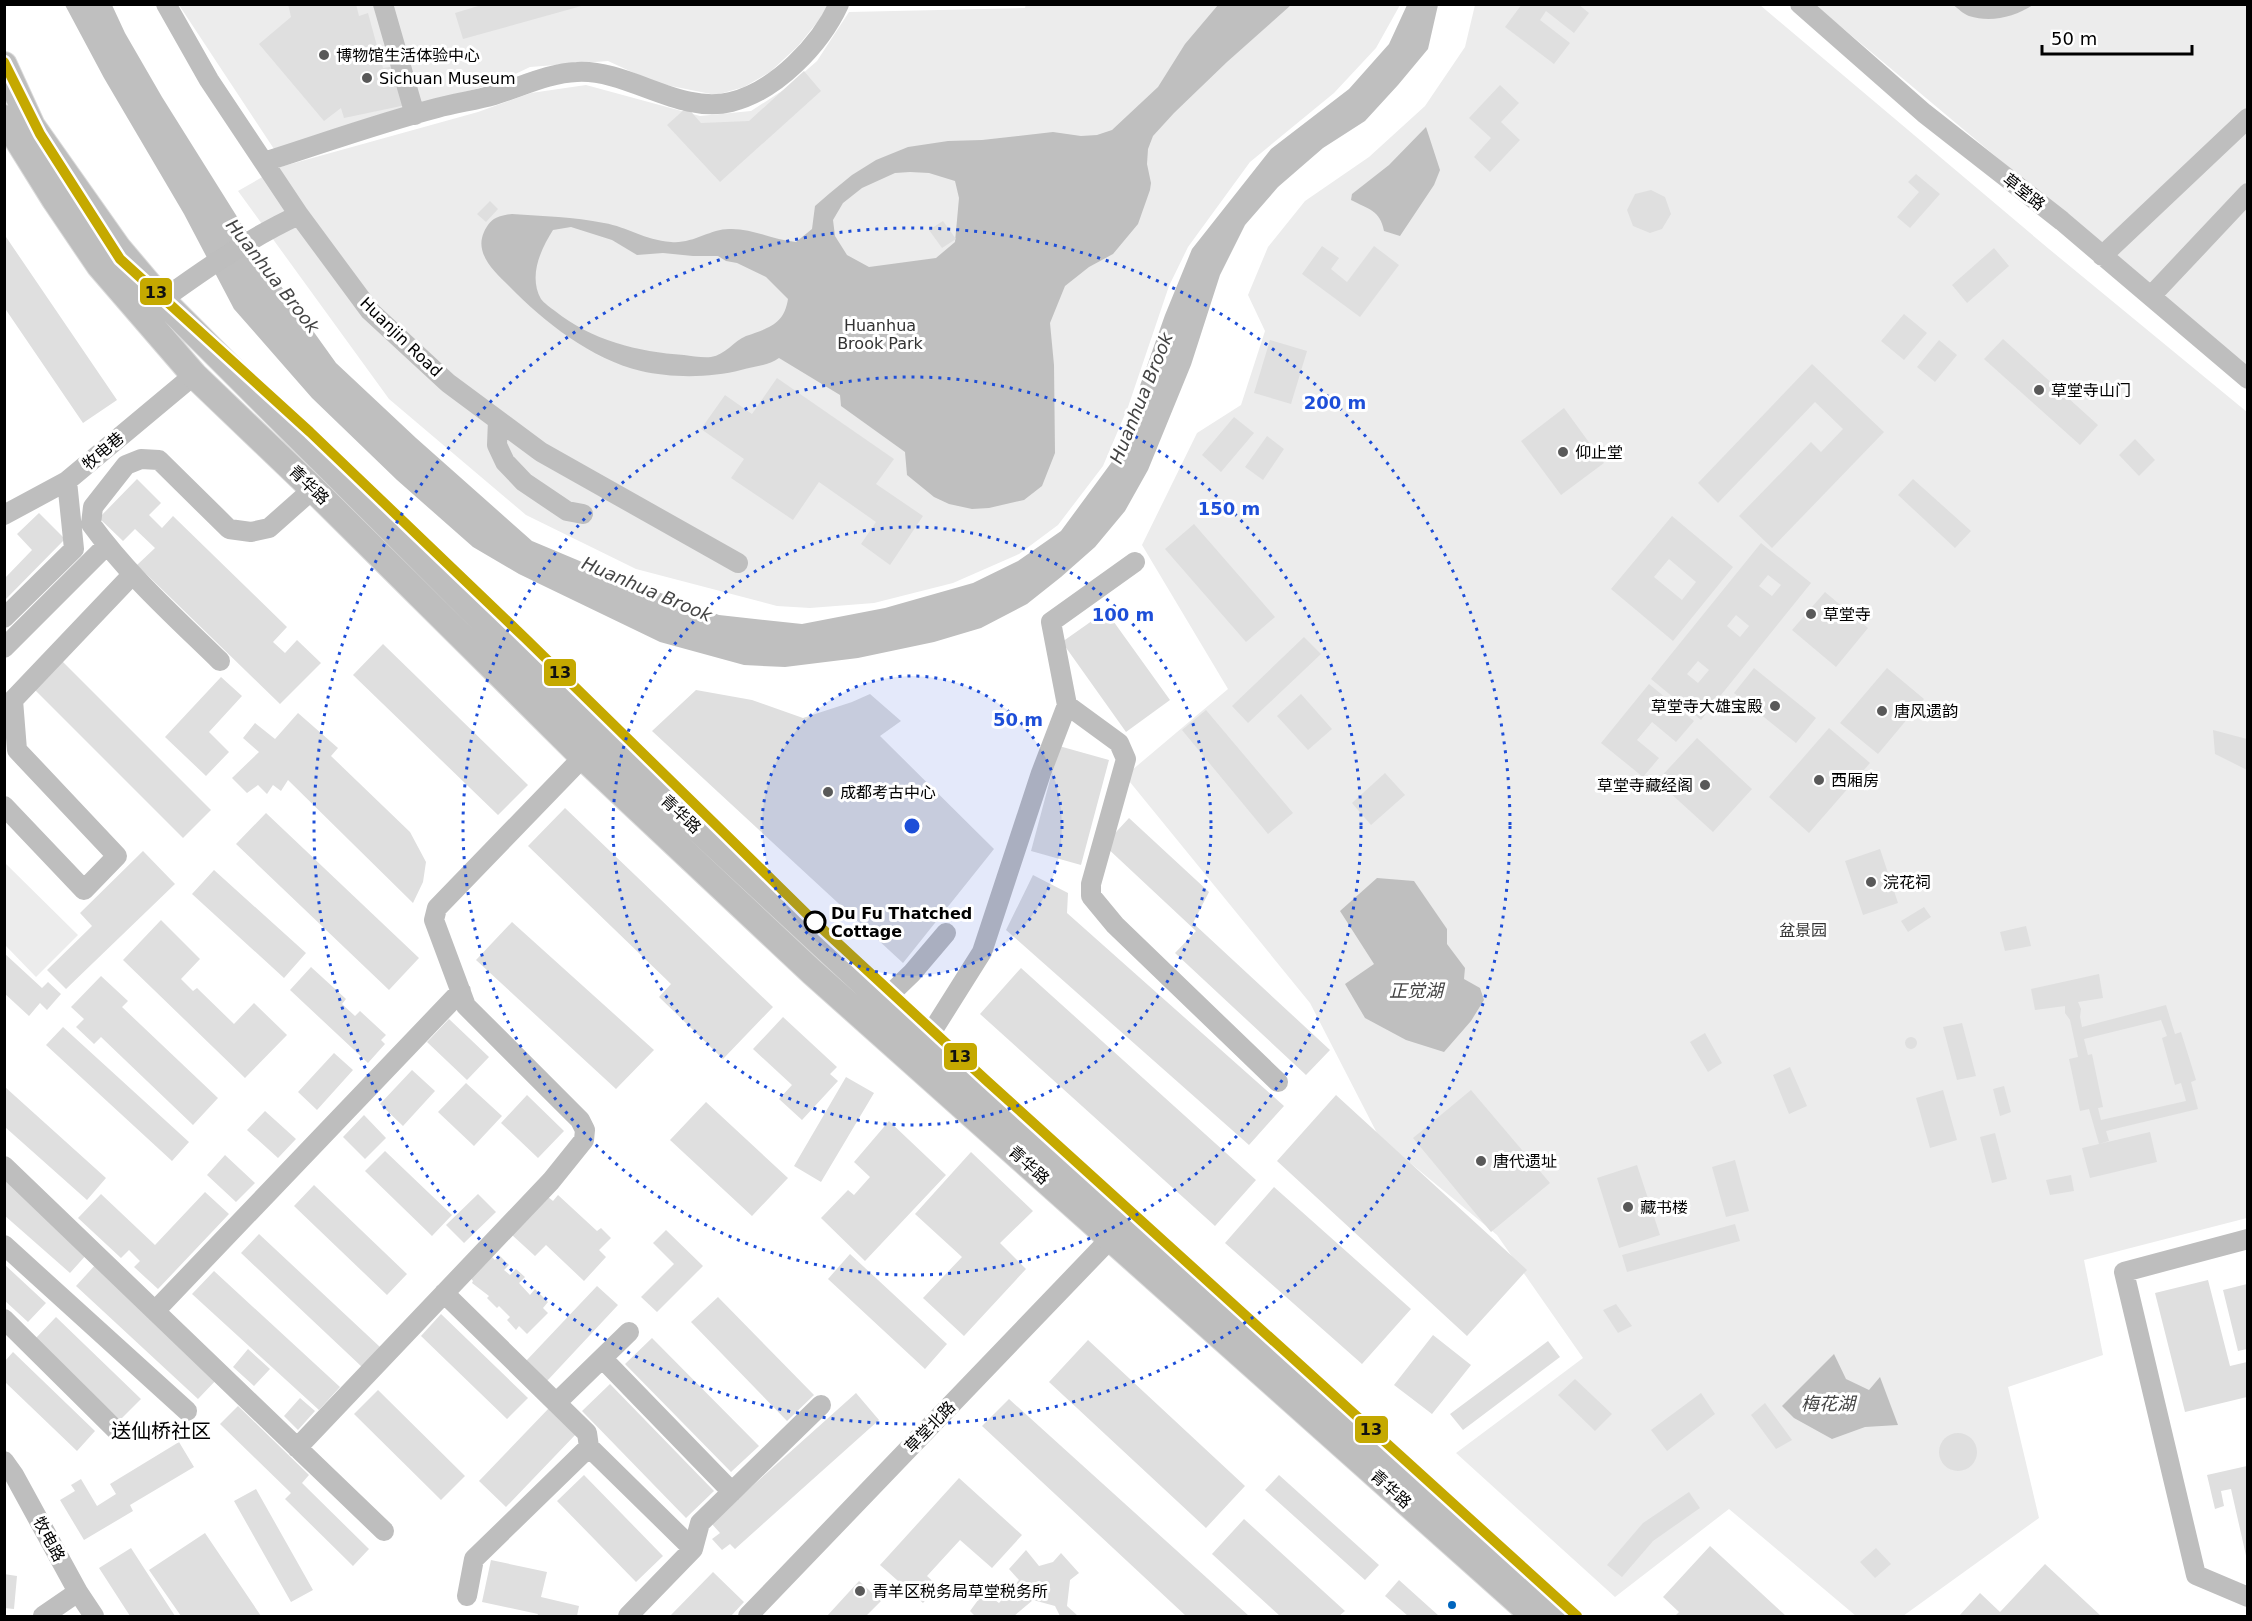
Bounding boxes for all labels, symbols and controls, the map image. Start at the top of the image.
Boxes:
scale bar [2042,18,2192,56]
text: 50 m [2051,28,2097,49]
place label: 博物馆生活体验中心 [336,46,480,65]
marker: 博物馆生活体验中心 [317,48,331,62]
place label: Sichuan Museum [379,69,516,88]
marker: Sichuan Museum [360,71,374,85]
street label: 草堂路 [1999,170,2049,214]
water label: Huanhua Brook [222,215,325,339]
line badge: 13 [139,277,173,306]
text: 13 [145,283,167,302]
street label: Huanjin Road [356,293,446,381]
park label: Huanhua Brook Park [837,316,924,353]
water label: Huanhua Brook [1105,328,1177,466]
place label: 草堂寺山门 [2051,381,2131,400]
marker: 草堂寺山门 [2032,383,2046,397]
text: 200 m [1304,392,1366,413]
street label: 牧电巷 [79,428,127,474]
place label: 仰止堂 [1575,443,1623,462]
marker: 仰止堂 [1556,445,1570,459]
street label: 青华路 [285,461,333,509]
text: 150 m [1198,498,1260,519]
water label: Huanhua Brook [579,552,717,626]
text: 100 m [1092,604,1154,625]
place label: 草堂寺 [1823,605,1871,624]
marker: 草堂寺 [1804,607,1818,621]
line badge: 13 [543,658,577,687]
text: 13 [549,663,571,682]
place label: 草堂寺大雄宝殿 [1651,697,1763,716]
marker: 草堂寺大雄宝殿 [1768,699,1782,713]
place label: 唐风遗韵 [1894,702,1958,721]
marker: 唐风遗韵 [1875,704,1889,718]
text: 50 m [993,709,1043,730]
place label: 西厢房 [1831,771,1879,790]
marker: 西厢房 [1812,773,1826,787]
place label: 草堂寺藏经阁 [1597,776,1693,795]
marker: 草堂寺藏经阁 [1698,778,1712,792]
place label: 成都考古中心 [840,783,936,802]
marker: 成都考古中心 [821,785,835,799]
street label: 青华路 [657,791,705,837]
centre of rings [902,816,922,836]
place label: 浣花祠 [1883,873,1931,892]
marker: 浣花祠 [1864,875,1878,889]
place label: Du Fu Thatched Cottage [831,904,972,941]
marker: Du Fu Thatched Cottage [804,911,826,933]
park label: 盆景园 [1779,921,1827,940]
water label: 正觉湖 [1389,980,1446,1001]
line badge: 13 [943,1042,978,1071]
text: 13 [949,1047,971,1066]
street label: 青华路 [1005,1142,1053,1188]
place label: 唐代遗址 [1493,1152,1557,1171]
marker: 唐代遗址 [1474,1154,1488,1168]
place label: 藏书楼 [1640,1198,1688,1217]
marker: 藏书楼 [1621,1200,1635,1214]
water label: 梅花湖 [1801,1393,1858,1414]
street label: 草堂北路 [901,1397,959,1457]
line badge: 13 [1354,1415,1389,1444]
district label: 送仙桥社区 [111,1419,211,1443]
text: 13 [1360,1420,1382,1439]
street label: 青华路 [1367,1466,1415,1512]
street label: 牧电路 [29,1513,69,1565]
place label: 青羊区税务局草堂税务所 [872,1582,1048,1601]
marker: 青羊区税务局草堂税务所 [853,1584,867,1598]
unlabelled marker [1446,1599,1458,1611]

